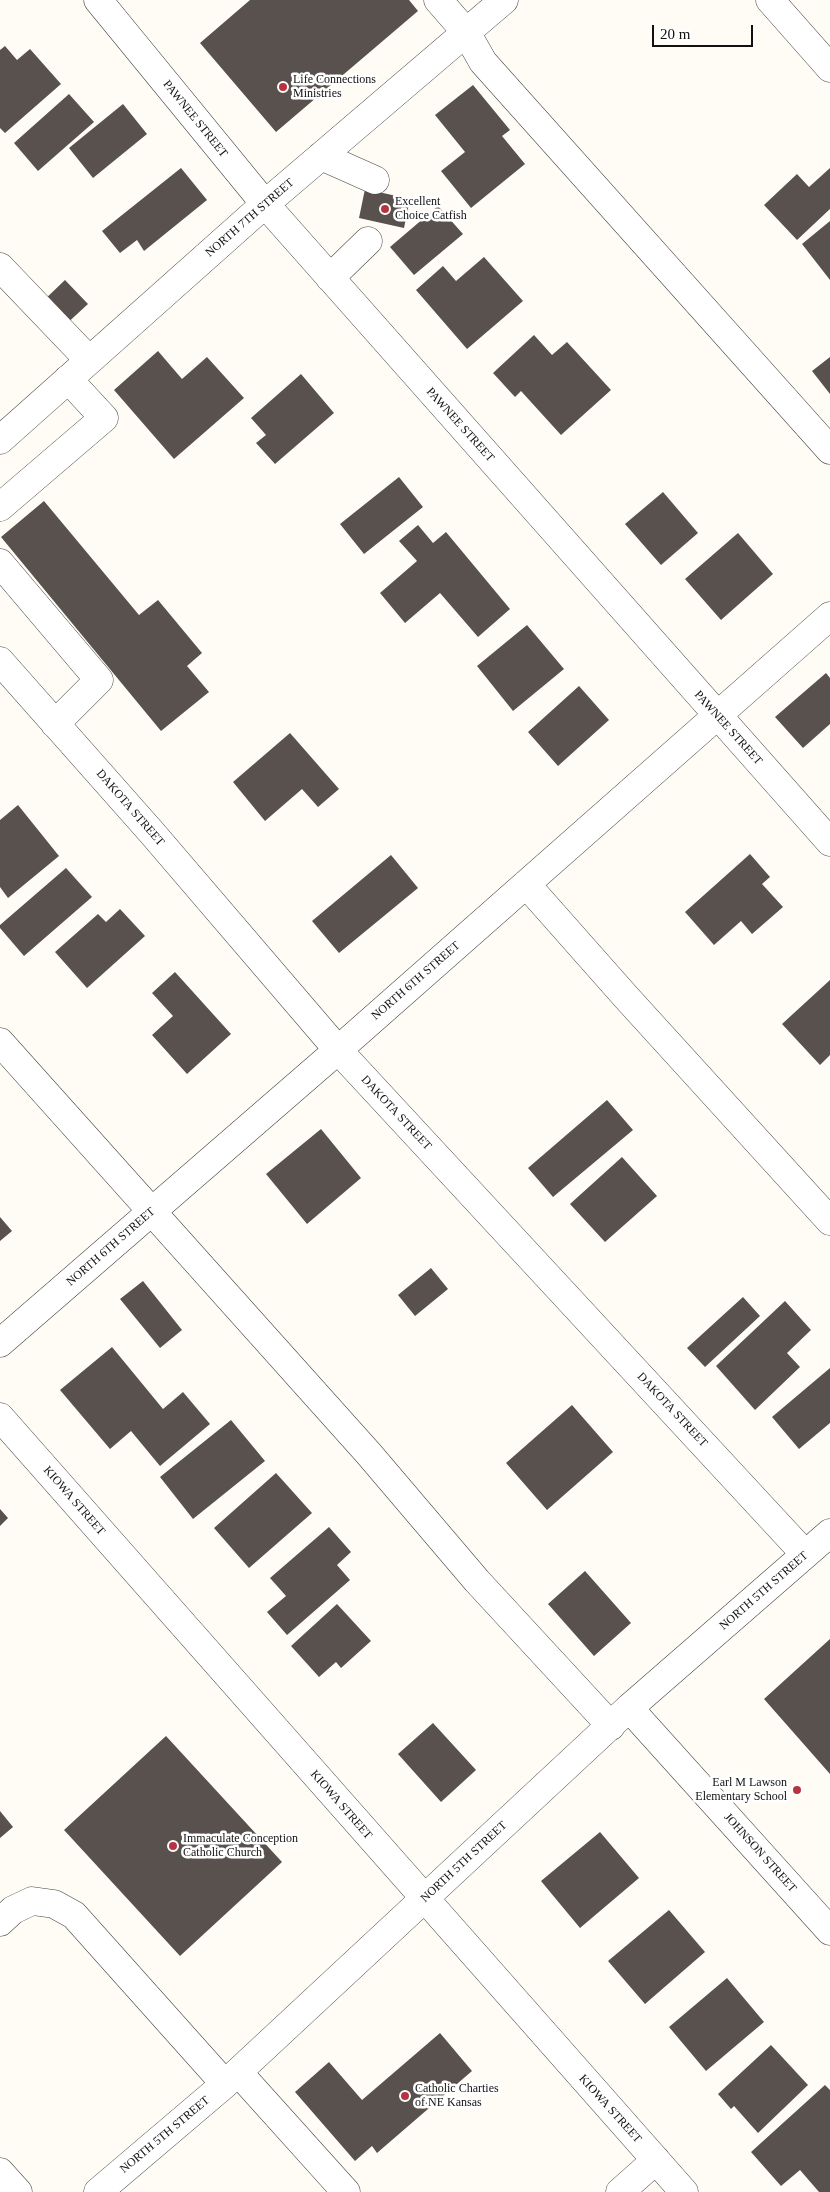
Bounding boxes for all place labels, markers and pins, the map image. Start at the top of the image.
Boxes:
place label: Life Connections Ministries [293,73,376,101]
marker: Life Connections Ministries [277,81,289,93]
place label: Excellent Choice Catfish [395,195,467,223]
marker: Excellent Choice Catfish [379,203,391,215]
place label: Earl M Lawson Elementary School [695,1776,787,1804]
marker: Earl M Lawson Elementary School [791,1784,803,1796]
place label: Immaculate Conception Catholic Church [183,1832,298,1860]
marker: Immaculate Conception Catholic Church [167,1840,179,1852]
place label: Catholic Charties of NE Kansas [415,2082,499,2110]
marker: Catholic Charties of NE Kansas [399,2090,411,2102]

